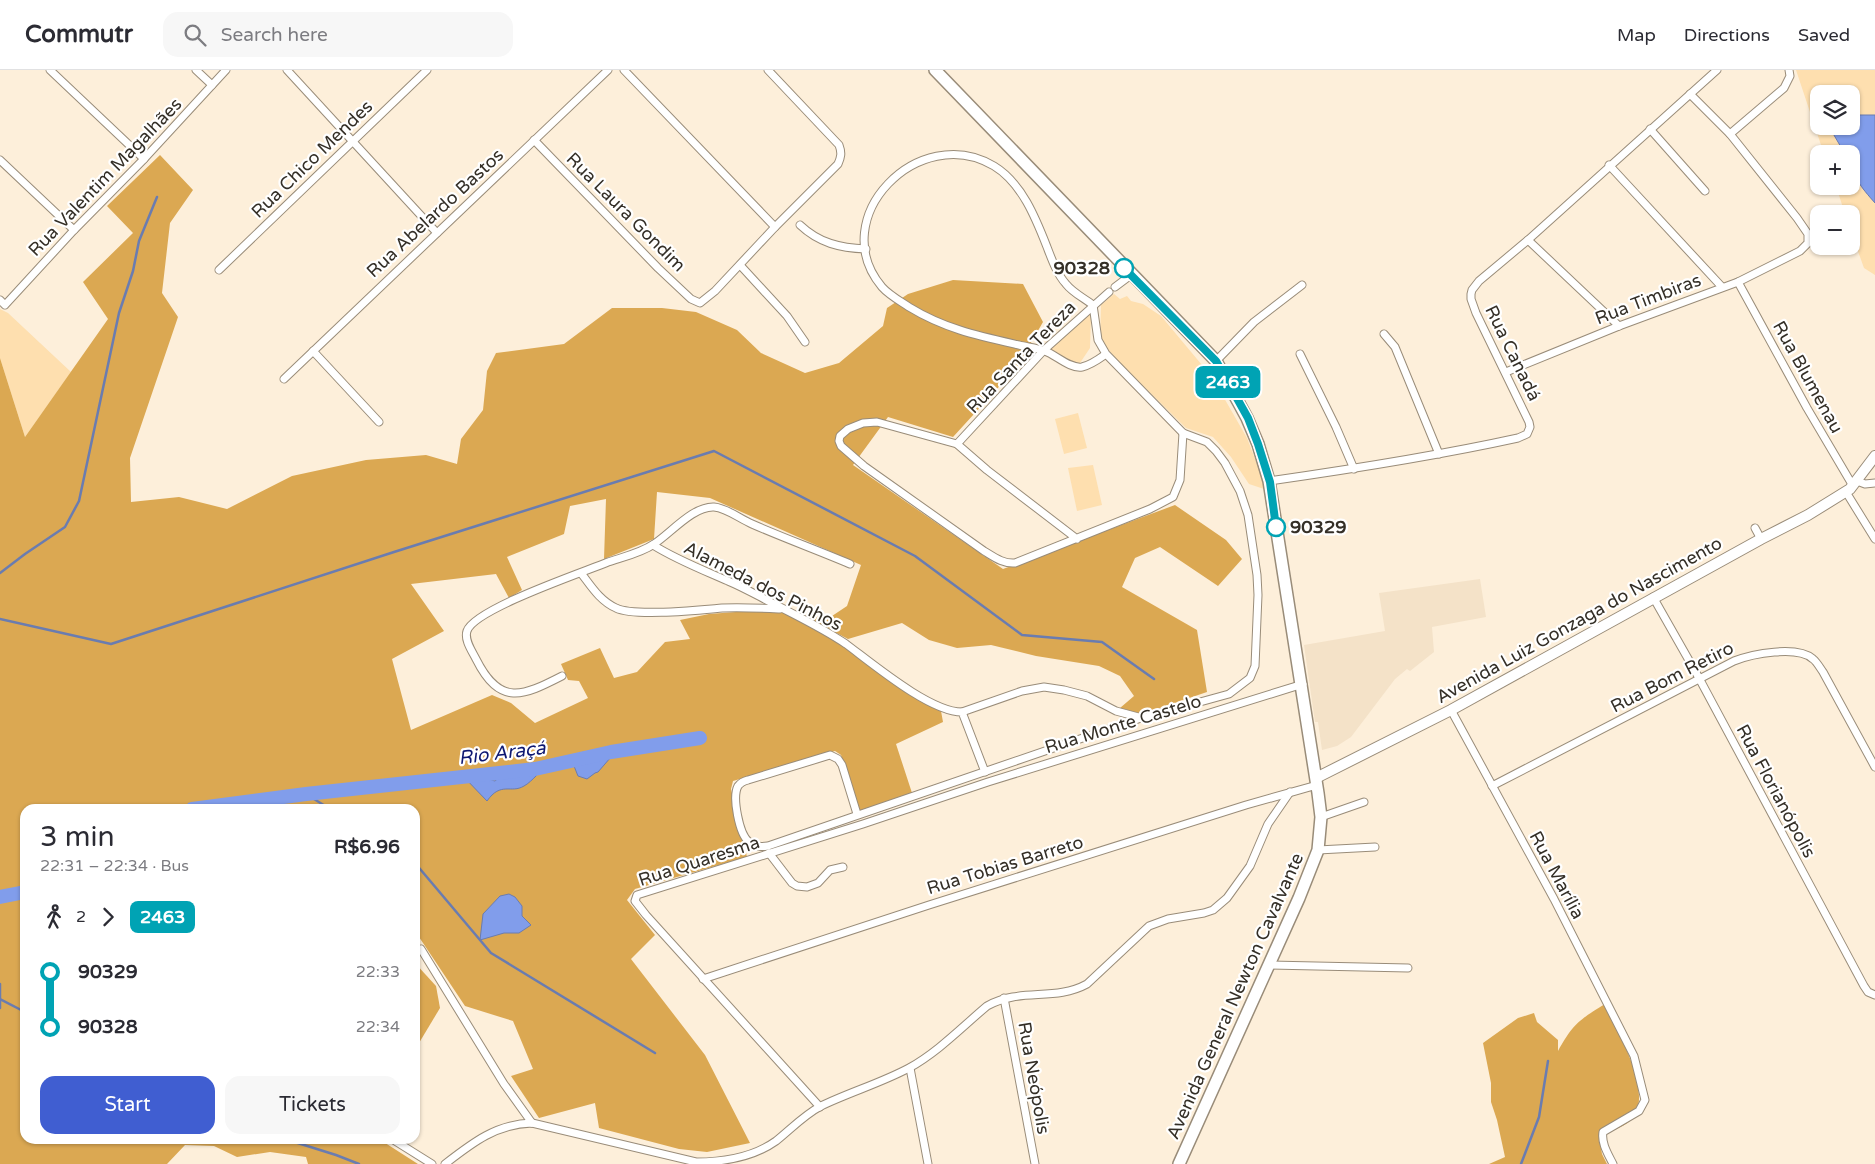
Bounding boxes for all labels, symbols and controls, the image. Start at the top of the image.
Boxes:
search box [163,12,513,57]
text: Commutr [25,20,133,49]
icon: search [181,21,209,49]
text: Search here [221,24,328,46]
text: Map [1617,24,1656,46]
text: Directions [1684,24,1770,46]
text: Saved [1798,24,1850,46]
map controls [1810,85,1860,255]
button: layers [1810,85,1860,135]
street label: Rua Valentim Magalhães [24,93,186,261]
street label: Rua Chico Mendes [247,95,377,223]
street label: Rua Abelardo Bastos [362,144,508,282]
button: + [1810,145,1860,195]
street label: Rua Laura Gondim [562,148,690,276]
button: − [1810,205,1860,255]
place label: 90328 [1053,257,1110,279]
marker: 90328 [1114,258,1134,278]
street label: Rua Timbiras [1592,269,1704,329]
street label: Rua Santa Tereza [962,296,1080,418]
street label: Rua Canadá [1480,302,1546,404]
street label: Rua Blumenau [1768,317,1848,437]
line badge: 2463 [1193,366,1263,398]
text: 2463 [1205,371,1251,393]
place label: 90329 [1290,516,1347,538]
marker: 90329 [1266,517,1286,537]
street label: Avenida Luiz Gonzaga do Nascimento [1432,532,1726,708]
street label: Alameda dos Pinhos [680,537,846,635]
street label: Rua Bom Retiro [1607,637,1737,717]
street label: Rua Monte Castelo [1042,690,1204,758]
street label: Rua Florianópolis [1732,720,1820,862]
water label: Rio Araçá [457,737,548,769]
text: 3 min [40,820,115,854]
street label: Rua Marília [1525,827,1589,923]
street label: Rua Quaresma [636,831,762,891]
street label: Rua Tobias Barreto [924,831,1086,899]
text: R$6.96 [334,836,400,858]
street label: Avenida General Newton Cavalvante [1162,849,1308,1143]
text: 22:31 – 22:34 · Bus [40,856,189,876]
icon: walk [40,903,68,931]
icon: forward [94,903,122,931]
text: 2463 [140,906,185,928]
text: 2 [76,907,86,927]
text: 90329 [78,961,138,983]
text: 22:33 [356,962,400,982]
text: 90328 [78,1016,138,1038]
text: 22:34 [356,1017,400,1037]
street label: Rua Neópolis [1013,1020,1055,1136]
button: Start [40,1076,215,1134]
button: Tickets [225,1076,400,1134]

